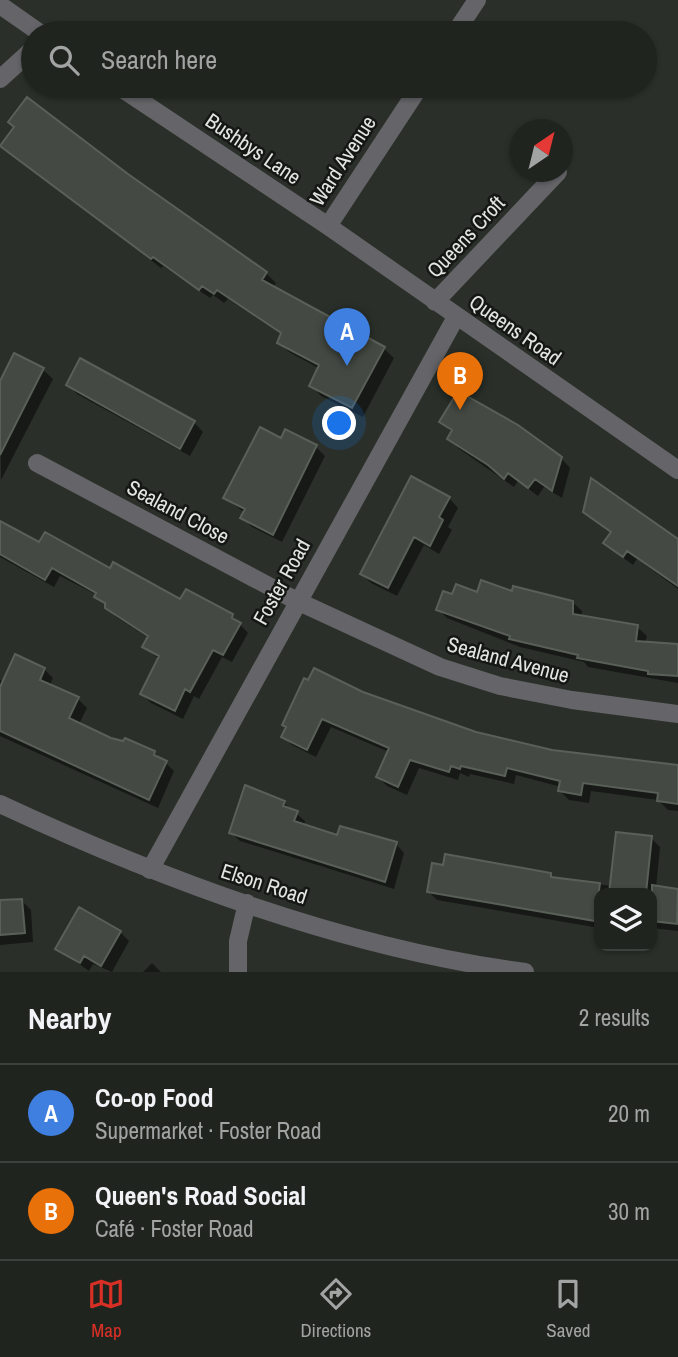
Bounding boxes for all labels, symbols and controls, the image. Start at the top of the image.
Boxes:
search box [21,21,657,98]
icon: search [45,41,83,79]
text: Search here [101,42,217,77]
street label: Bushbys Lane [200,106,307,191]
street label: Ward Avenue [303,110,383,212]
north arrow [510,119,573,182]
street label: Queens Croft [420,189,511,284]
street label: Queens Road [463,287,567,372]
pin: A [324,308,370,366]
pin: B [437,352,483,410]
your location [322,406,356,440]
street label: Sealand Close [122,472,234,551]
street label: Foster Road [246,534,317,630]
street label: Sealand Avenue [444,629,572,690]
street label: Elson Road [217,856,311,911]
map controls [594,888,657,951]
button: layers [594,888,657,951]
text: Nearby [28,998,111,1038]
text: 2 results [579,1002,650,1033]
text: Co-op Food [95,1080,214,1115]
text: A [44,1098,58,1129]
text: 20 m [608,1098,650,1129]
text: Supermarket · Foster Road [95,1115,322,1146]
text: Queen's Road Social [95,1178,306,1213]
text: B [44,1196,58,1227]
text: 30 m [608,1196,650,1227]
text: Café · Foster Road [95,1213,253,1244]
tab: Map [87,1275,125,1343]
tab: Directions [300,1275,371,1343]
tab: Saved [546,1275,591,1343]

